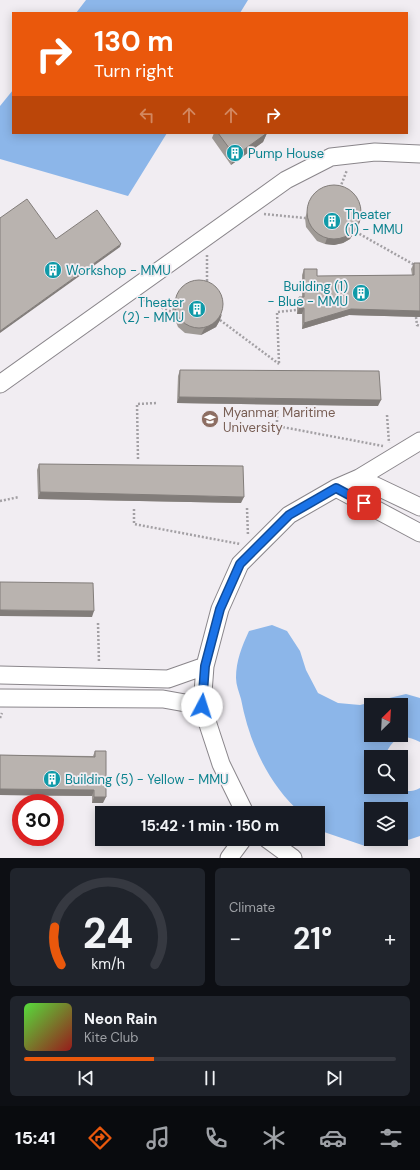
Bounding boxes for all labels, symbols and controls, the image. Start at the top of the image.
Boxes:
text: 130 m [94,23,174,60]
icon: right [28,28,80,80]
text: Turn right [94,59,174,83]
icon: left [136,104,158,126]
icon: ahead [178,104,200,126]
icon: ahead [220,104,242,126]
icon: right [262,104,284,126]
building icon: Pump House [225,143,245,163]
place label: Pump House [248,145,324,162]
place label: Theater (1) - MMU [345,206,403,238]
building icon: Theater (1) - MMU [322,211,342,231]
building icon: Workshop - MMU [43,260,63,280]
place label: Workshop - MMU [66,262,171,279]
place label: Building (1) - Blue - MMU [268,278,348,310]
building icon: Building (1) - Blue - MMU [351,283,371,303]
place label: Theater (2) - MMU [122,294,184,326]
building icon: Theater (2) - MMU [187,299,207,319]
place label: Myanmar Maritime University [223,404,335,436]
school or university icon: Myanmar Maritime University [200,409,220,429]
pin [347,486,381,520]
icon: arrive [353,492,375,514]
position arrow [181,685,223,727]
north arrow [364,698,408,742]
map controls [364,698,408,846]
button: search [364,750,408,794]
building icon: Building (5) - Yellow - MMU [42,769,62,789]
place label: Building (5) - Yellow - MMU [65,771,229,788]
speed limit sign: 30 [12,794,64,846]
button: layers [364,802,408,846]
text: 15:42 · 1 min · 150 m [141,816,279,836]
text: Climate [229,899,275,916]
text: 24 [82,907,133,961]
text: 21° [293,919,332,958]
text: − [229,924,241,953]
text: + [384,924,396,953]
text: km/h [91,955,124,973]
text: Neon Rain [84,1009,157,1029]
text: Kite Club [84,1029,138,1046]
icon: previous [75,1067,97,1089]
icon: pause [199,1067,221,1089]
icon: next [323,1067,345,1089]
icon: directions [86,1124,114,1152]
icon: music [144,1124,172,1152]
icon: phone [202,1124,230,1152]
icon: climate [260,1124,288,1152]
icon: car [319,1124,347,1152]
icon: filters [377,1124,405,1152]
text: 15:41 [15,1126,56,1150]

